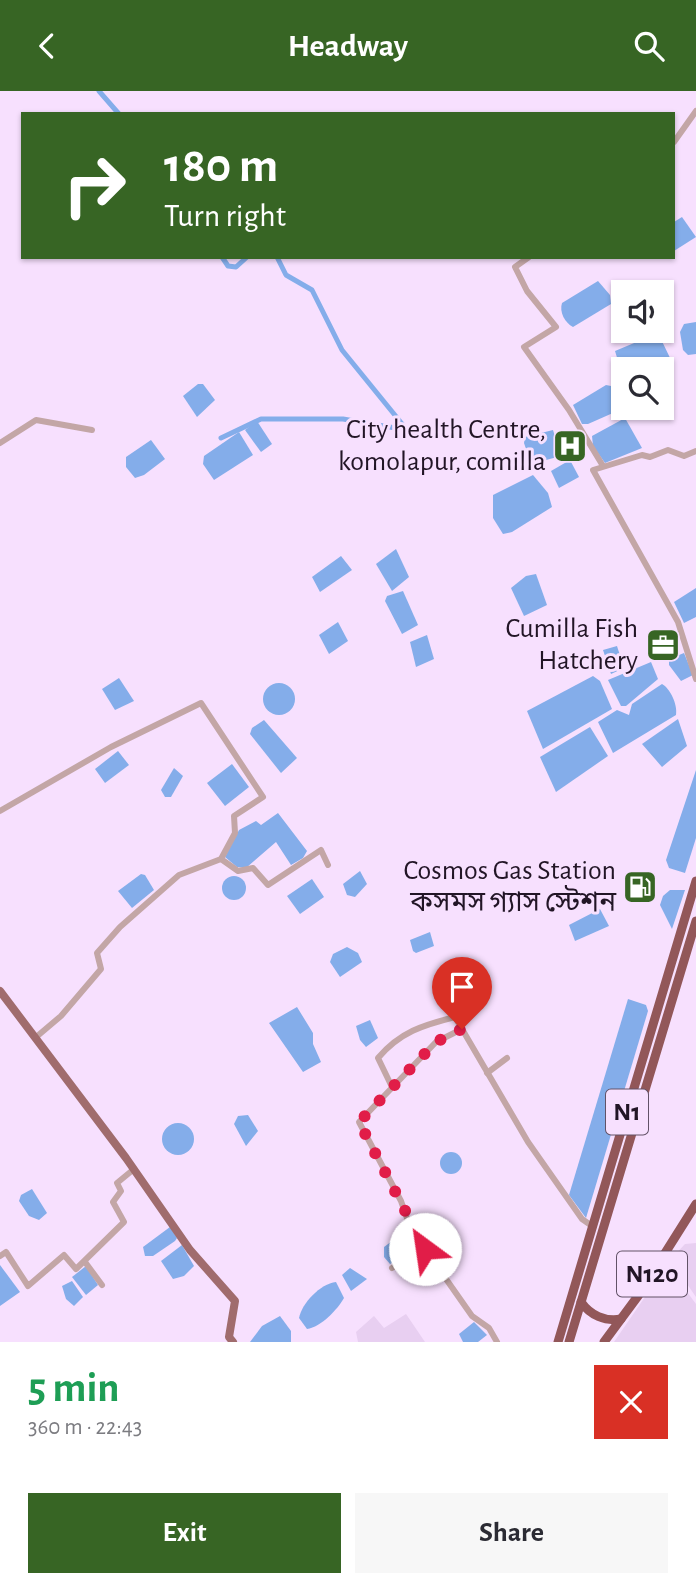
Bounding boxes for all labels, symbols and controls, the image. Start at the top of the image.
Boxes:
icon: back [28,27,66,65]
icon: search [630,27,668,65]
text: Headway [288,30,408,62]
icon: right [49,140,140,231]
text: 180 m [164,142,278,191]
text: Turn right [164,200,286,232]
map controls [611,280,674,420]
button: sound [611,280,674,343]
button: search [611,357,674,420]
place label: City health Centre, komolapur, comilla [338,416,546,476]
hospital icon: City health Centre, komolapur, comilla [551,427,589,465]
place label: Cumilla Fish Hatchery [505,615,638,675]
office icon: Cumilla Fish Hatchery [644,626,682,664]
place label: Cosmos Gas Station কসমস গ্যাস স্টেশন [404,857,617,917]
fuel station icon: Cosmos Gas Station কসমস গ্যাস স্টেশন [621,868,659,906]
pin [432,957,492,1029]
icon: arrive [443,968,481,1006]
road number: N1 [606,1089,648,1135]
position arrow [388,1212,462,1286]
road number: N120 [617,1251,687,1297]
button: close [594,1365,668,1439]
text: 5 min [28,1367,120,1409]
text: 360 m · 22:43 [28,1416,142,1439]
button: Exit [28,1493,341,1573]
button: Share [355,1493,668,1573]

